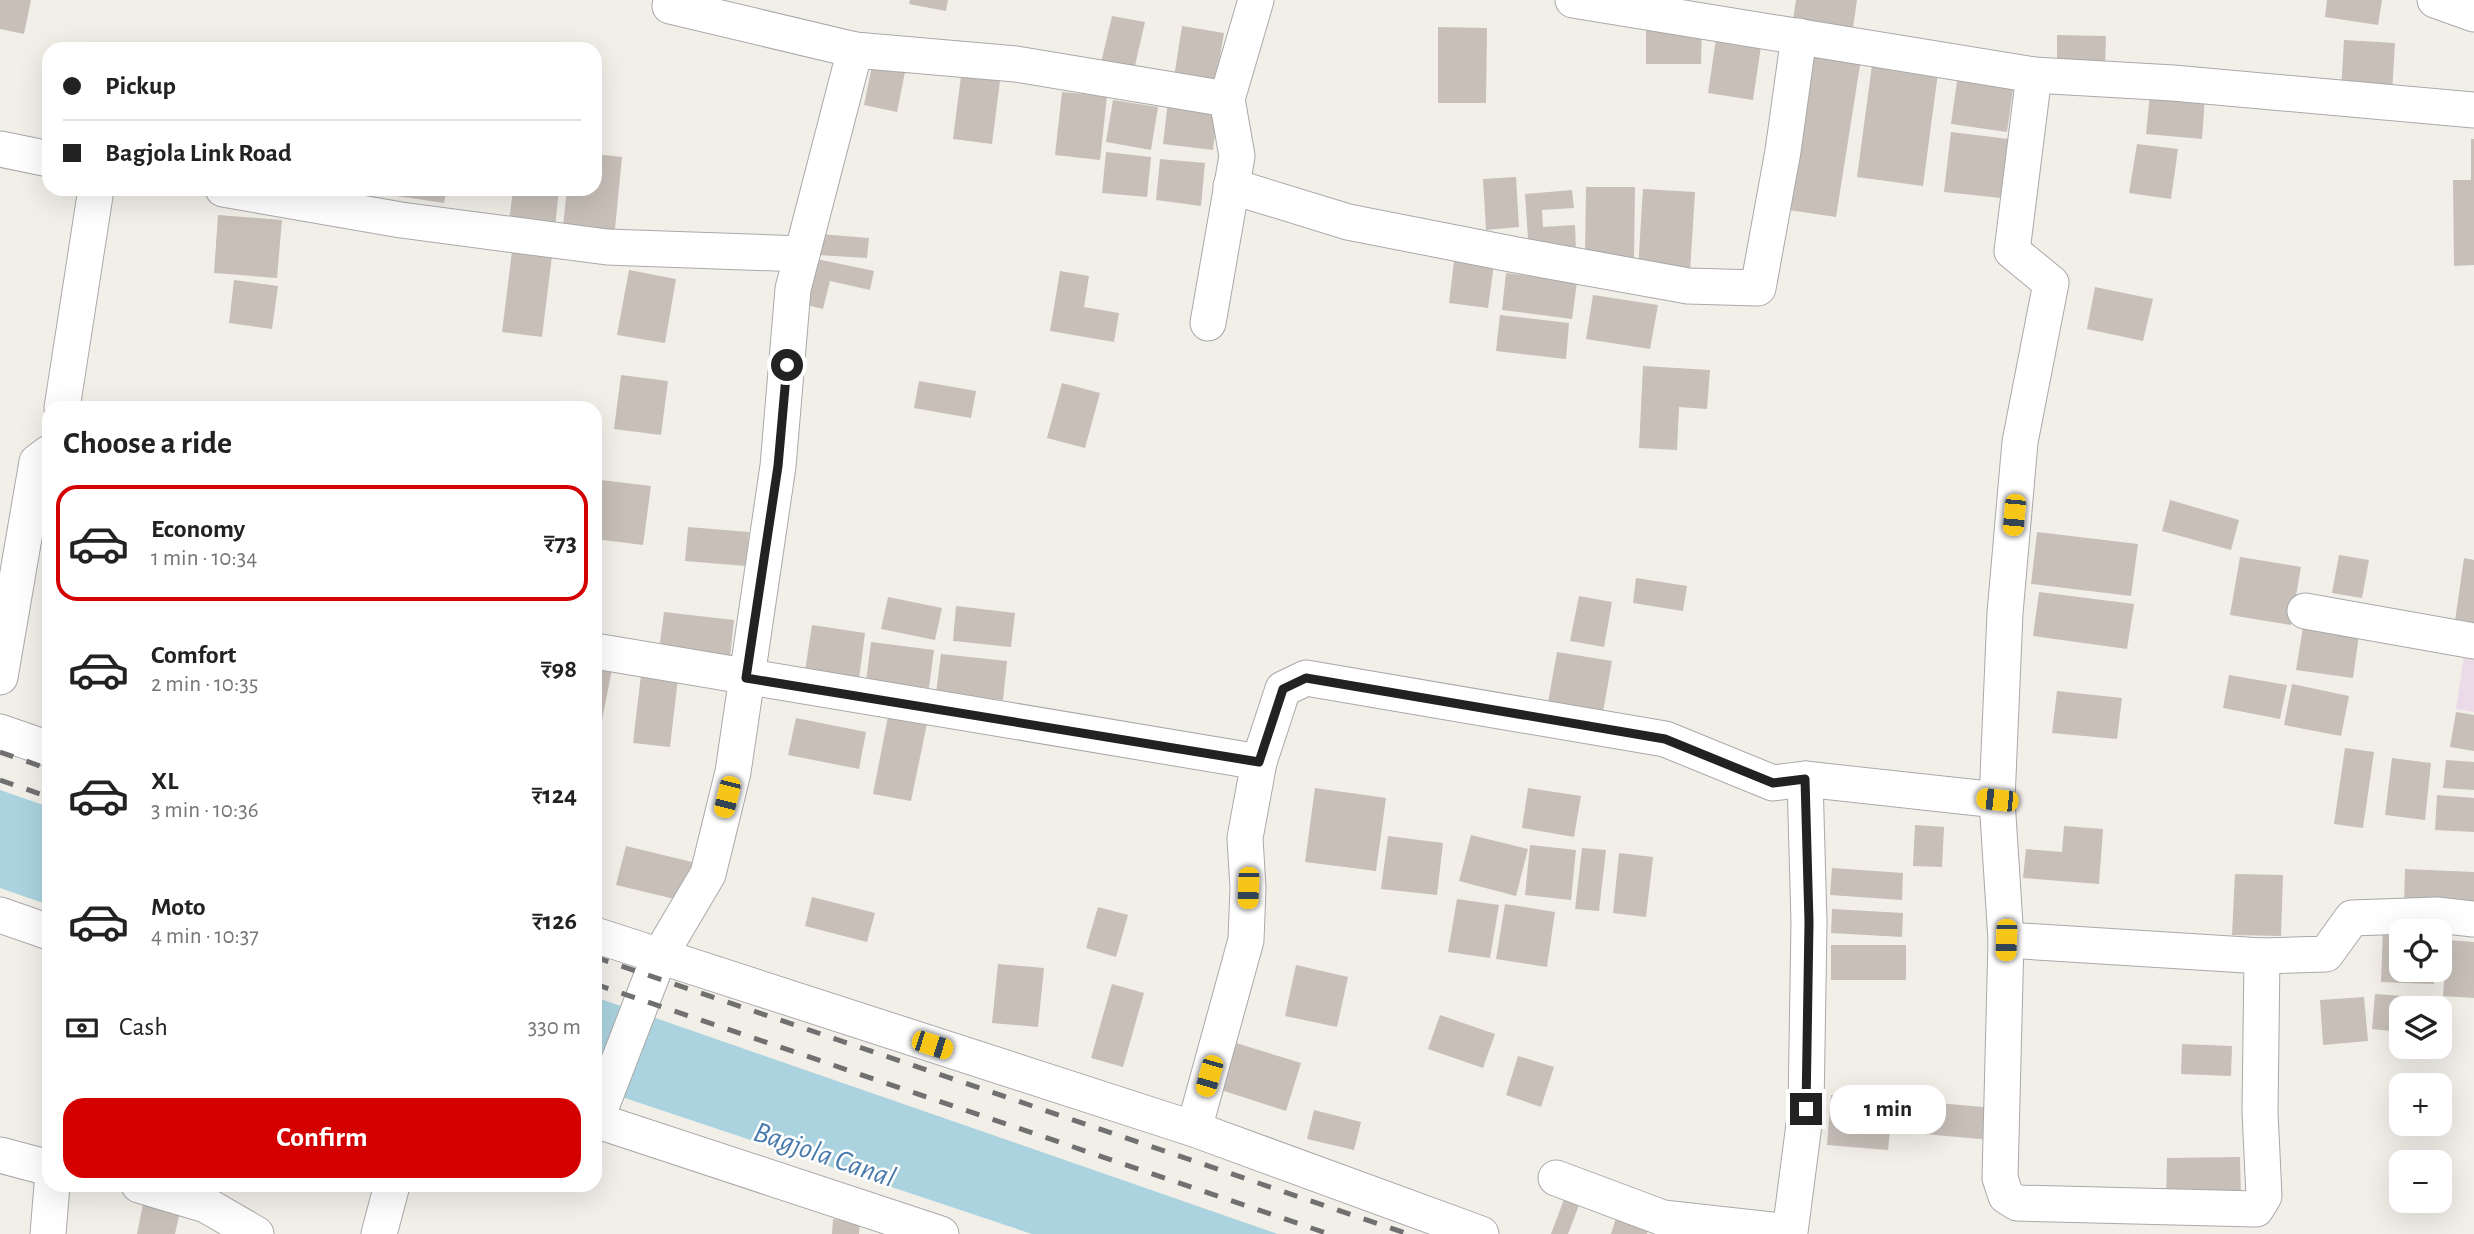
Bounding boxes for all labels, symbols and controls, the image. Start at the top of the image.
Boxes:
text: Pickup [105,73,176,99]
text: Bagjola Link Road [105,140,292,166]
route start [771,349,803,381]
text: Choose a ride [63,427,232,459]
car [2002,493,2027,537]
icon: car [67,512,130,575]
text: Economy [151,516,245,542]
text: ₹73 [544,530,577,556]
text: 1 min · 10:34 [151,547,257,570]
icon: car [67,638,130,701]
text: Comfort [151,642,236,668]
text: ₹98 [541,656,577,682]
text: 2 min · 10:35 [151,673,258,696]
icon: car [67,764,130,827]
text: XL [151,768,178,794]
car [712,774,743,820]
text: ₹124 [531,782,577,808]
car [1976,787,2019,813]
text: 3 min · 10:36 [151,799,259,822]
car [1237,867,1260,909]
icon: car [67,890,130,953]
text: Moto [151,894,206,920]
text: ₹126 [532,908,577,934]
car [1995,919,2018,961]
map controls [2389,919,2452,1213]
button: locate [2389,919,2452,982]
text: 4 min · 10:37 [151,925,259,948]
button: layers [2389,996,2452,1059]
icon: cash [63,1009,101,1047]
text: Cash [119,1014,168,1040]
text: 330 m [528,1016,581,1039]
car [909,1029,956,1061]
car [1194,1053,1225,1099]
button: + [2389,1073,2452,1136]
callout: 1 min [1830,1084,1946,1134]
route end [1790,1093,1822,1125]
button: Confirm [63,1098,581,1178]
text: 1 min [1864,1098,1912,1121]
water label: Bagjola Canal [750,1117,899,1193]
button: − [2389,1150,2452,1213]

